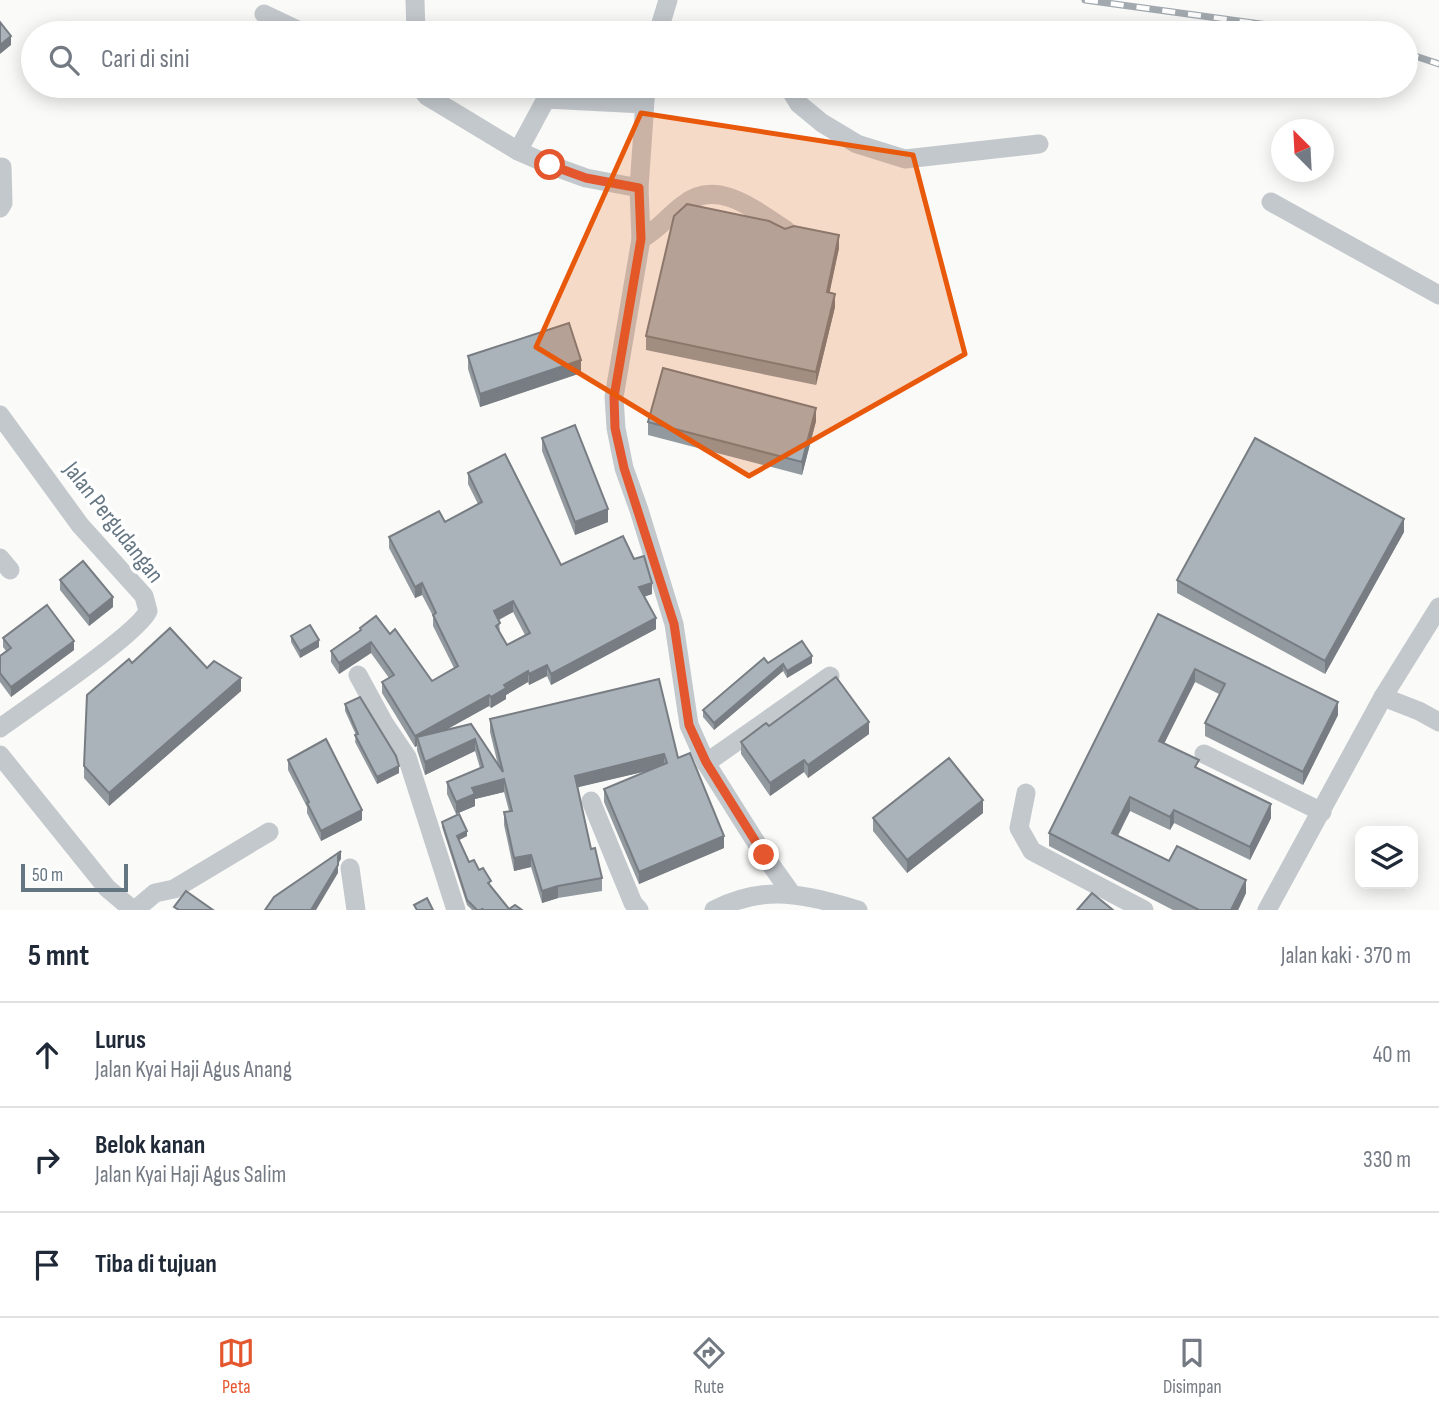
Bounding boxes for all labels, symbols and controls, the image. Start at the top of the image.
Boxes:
search box [21,21,1418,98]
icon: search [45,41,83,79]
text: Cari di sini [101,44,190,75]
north arrow [1271,119,1334,182]
route start [534,149,565,180]
street label: Jalan Pergudangan [57,455,170,589]
map controls [1355,826,1418,889]
button: layers [1355,826,1418,889]
route end [748,839,779,870]
scale bar [21,861,128,893]
text: 50 m [32,864,63,887]
text: 5 mnt [28,938,89,974]
text: Jalan kaki · 370 m [1281,942,1411,970]
text: Lurus [95,1025,146,1056]
icon: ahead [28,1036,66,1074]
text: 40 m [1373,1041,1411,1069]
text: Jalan Kyai Haji Agus Anang [95,1056,292,1084]
text: Belok kanan [95,1130,205,1161]
icon: right [28,1141,66,1179]
text: 330 m [1363,1146,1411,1174]
text: Jalan Kyai Haji Agus Salim [95,1161,286,1189]
icon: arrive [28,1246,66,1284]
text: Tiba di tujuan [95,1249,217,1280]
tab: Peta [217,1334,255,1399]
tab: Rute [690,1334,728,1399]
tab: Disimpan [1163,1334,1222,1399]

